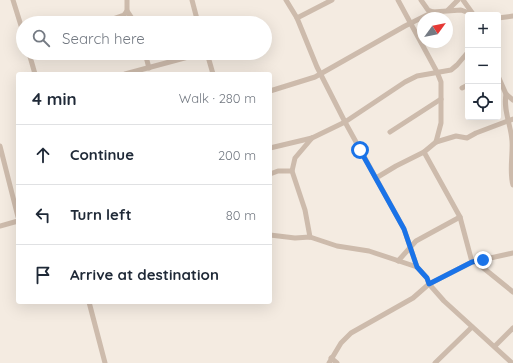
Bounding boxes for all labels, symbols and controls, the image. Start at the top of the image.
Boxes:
north arrow [417,12,453,48]
map controls [465,12,501,120]
button: + [465,12,501,48]
search box [16,16,272,60]
icon: search [30,27,52,49]
text: Search here [62,29,145,48]
button: − [465,48,501,84]
button: locate [465,84,501,120]
text: 4 min [32,88,77,109]
text: Walk · 280 m [179,90,256,106]
route start [351,141,369,159]
icon: ahead [32,144,54,166]
text: Continue [70,145,134,164]
text: 200 m [218,147,256,163]
icon: left [32,204,54,226]
text: Turn left [70,205,132,224]
text: 80 m [226,207,256,223]
route end [474,251,492,269]
icon: arrive [32,264,54,286]
text: Arrive at destination [70,265,219,284]

